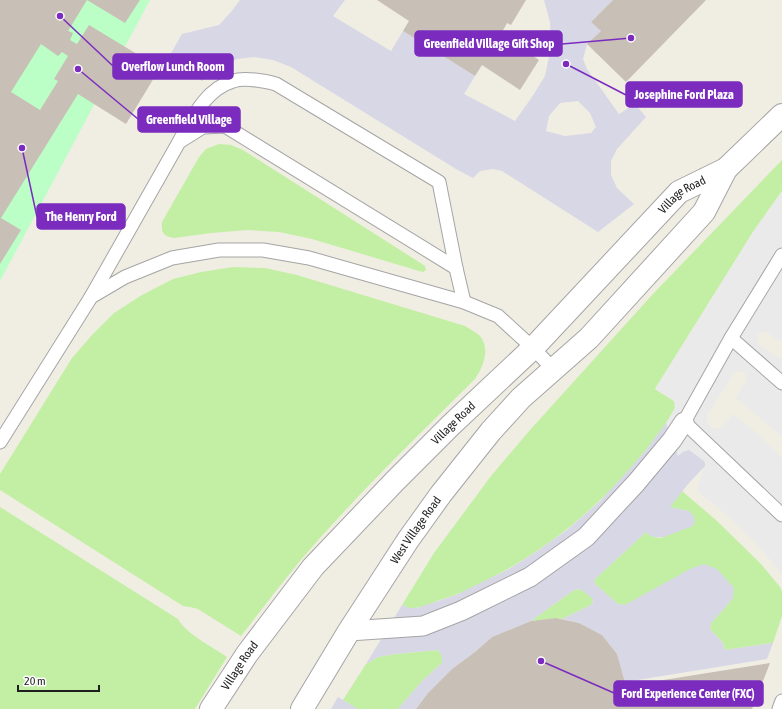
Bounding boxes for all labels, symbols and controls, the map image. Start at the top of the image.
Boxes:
callout: Greenfield Village Gift Shop [415,31,562,56]
text: Greenfield Village Gift Shop [424,36,554,51]
callout: Overflow Lunch Room [113,54,233,79]
text: Overflow Lunch Room [121,59,225,74]
callout: Josephine Ford Plaza [626,82,742,107]
text: Josephine Ford Plaza [633,87,734,102]
callout: Greenfield Village [138,107,240,132]
text: Greenfield Village [146,112,232,127]
street label: Village Road [655,173,708,216]
callout: The Henry Ford [37,204,125,229]
text: The Henry Ford [45,209,117,224]
street label: Village Road [429,399,478,447]
street label: West Village Road [387,494,444,566]
street label: Village Road [218,639,261,693]
scale bar [18,667,99,693]
text: 20 m [24,674,46,688]
callout: Ford Experience Center (FXC) [614,681,763,706]
text: Ford Experience Center (FXC) [621,686,755,701]

